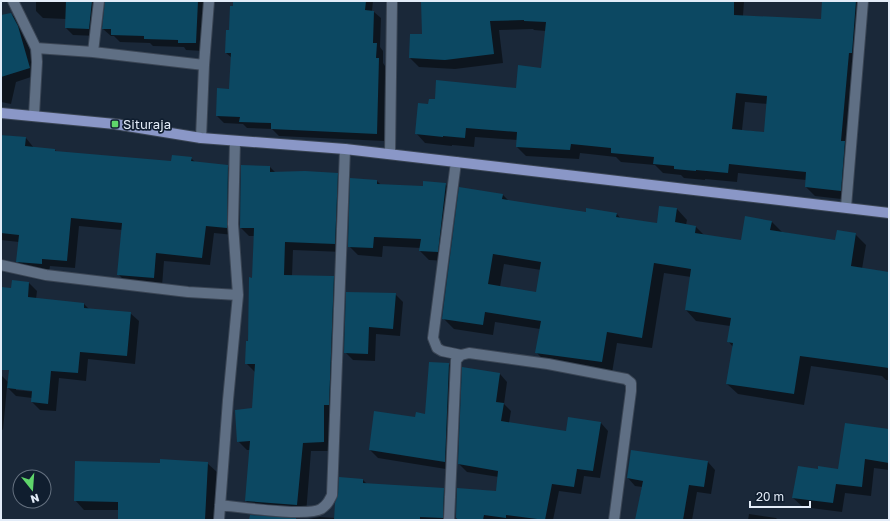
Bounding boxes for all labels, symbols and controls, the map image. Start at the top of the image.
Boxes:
place label: Situraja [123,116,171,132]
marker: Situraja [110,119,120,129]
north arrow [12,469,52,509]
scale bar [750,483,810,509]
text: 20 m [756,489,784,504]
text: N [29,492,41,506]

